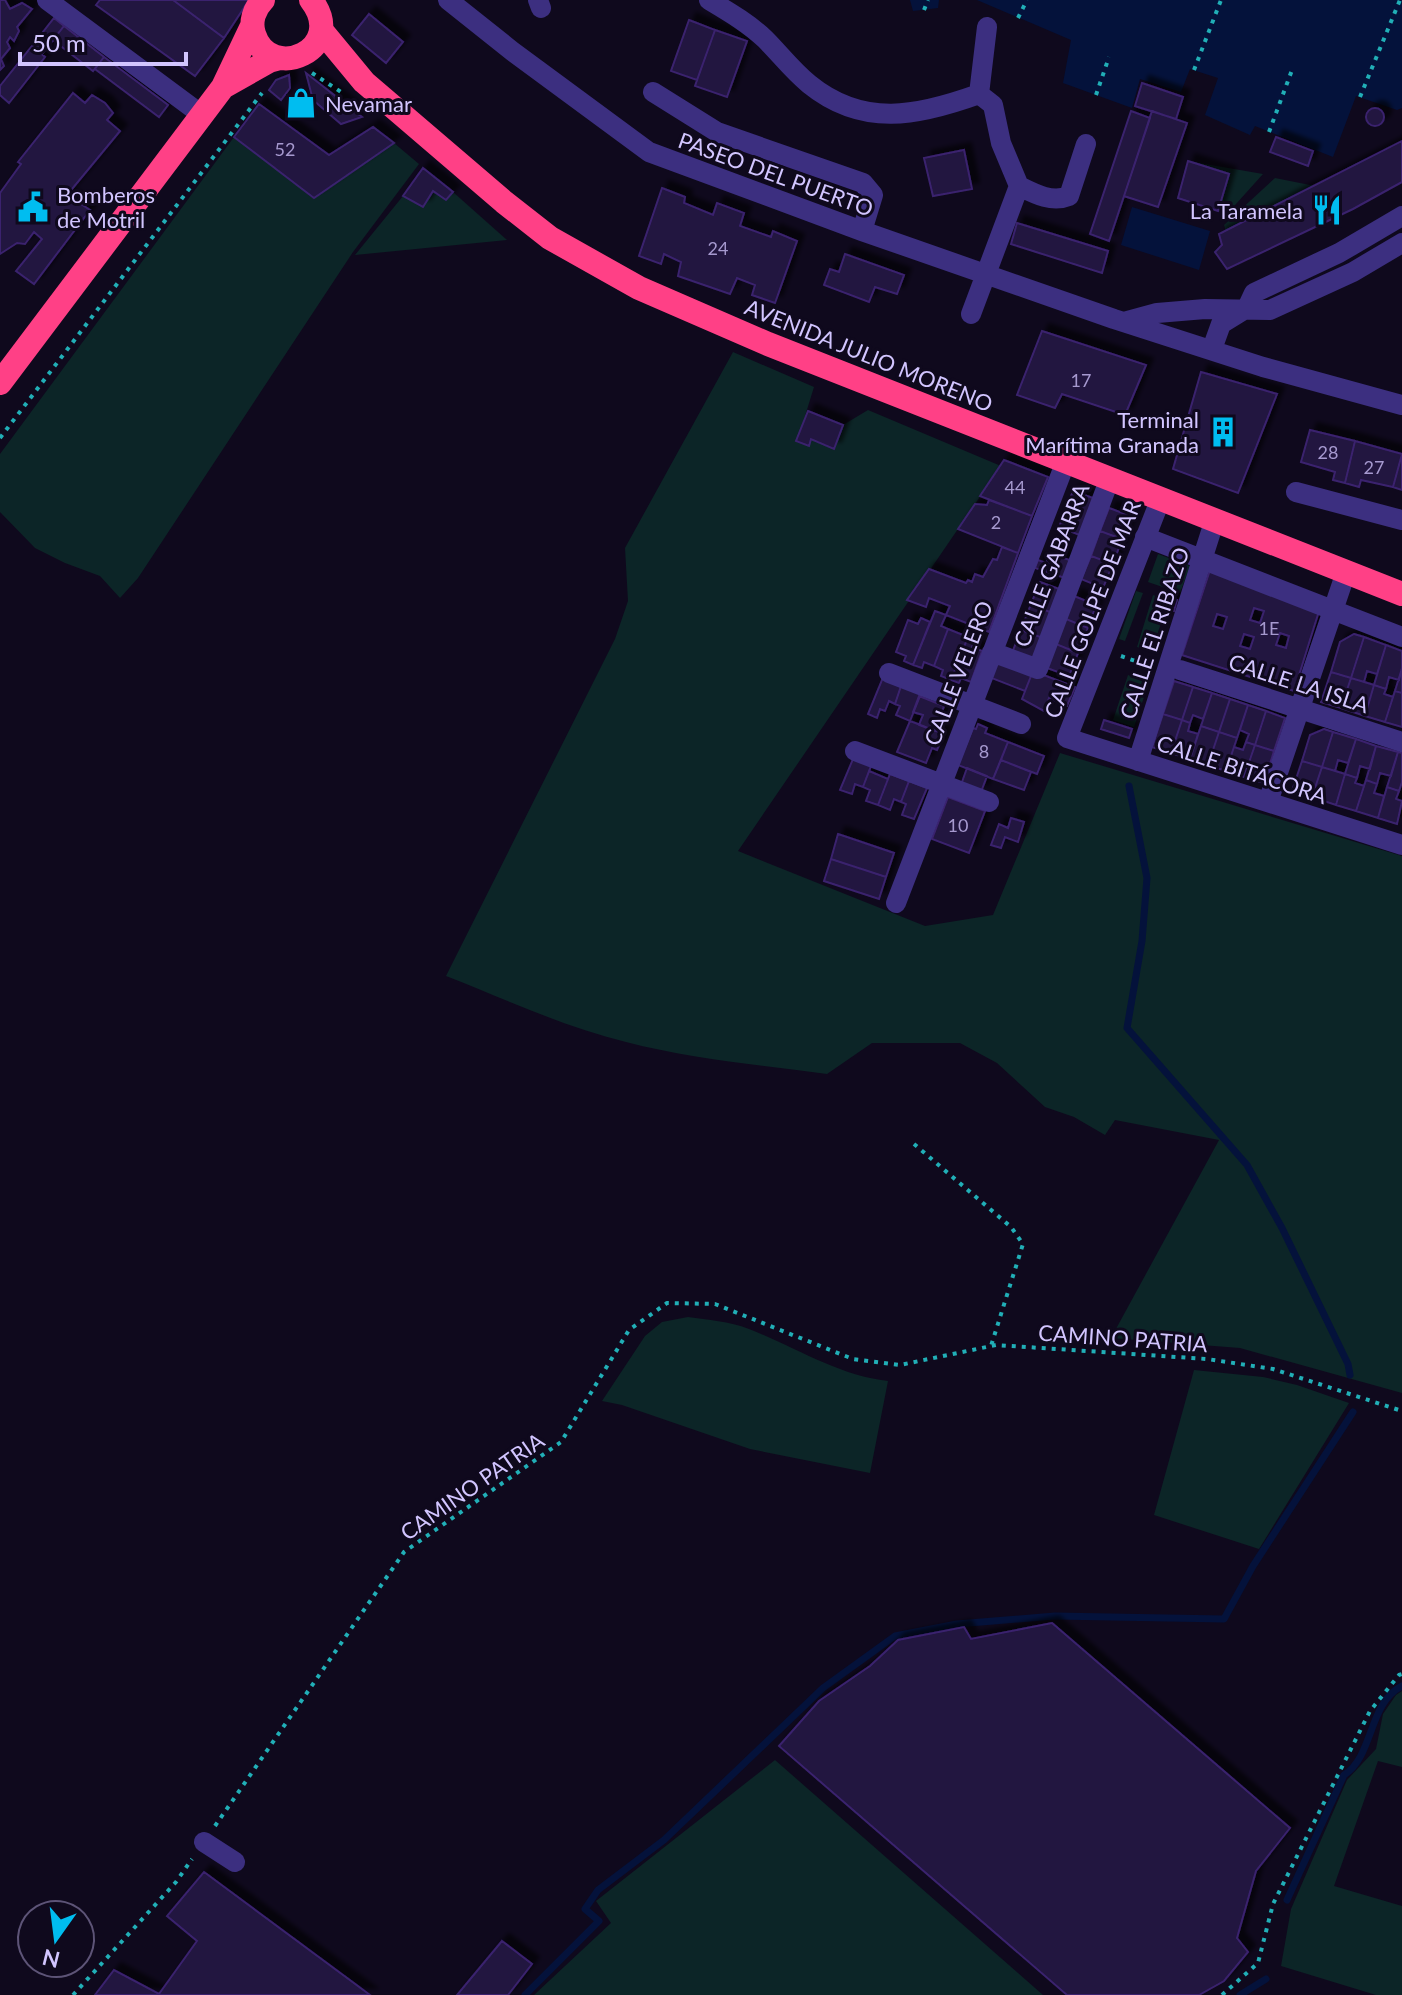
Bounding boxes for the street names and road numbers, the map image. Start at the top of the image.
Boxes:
street label: PASEO DEL PUERTO [675,126,877,222]
street label: AVENIDA JULIO MORENO [741,293,997,417]
street label: CALLE GABARRA [1007,479,1095,650]
street label: CALLE GOLPE DE MAR [1038,496,1146,722]
street label: CALLE EL RIBAZO [1114,544,1194,722]
street label: CALLE VELERO [918,597,998,749]
street label: CALLE LA ISLA [1225,648,1373,718]
street label: CALLE BITÁCORA [1153,729,1331,809]
street label: CAMINO PATRIA [1038,1319,1209,1357]
street label: CAMINO PATRIA [395,1426,549,1546]

